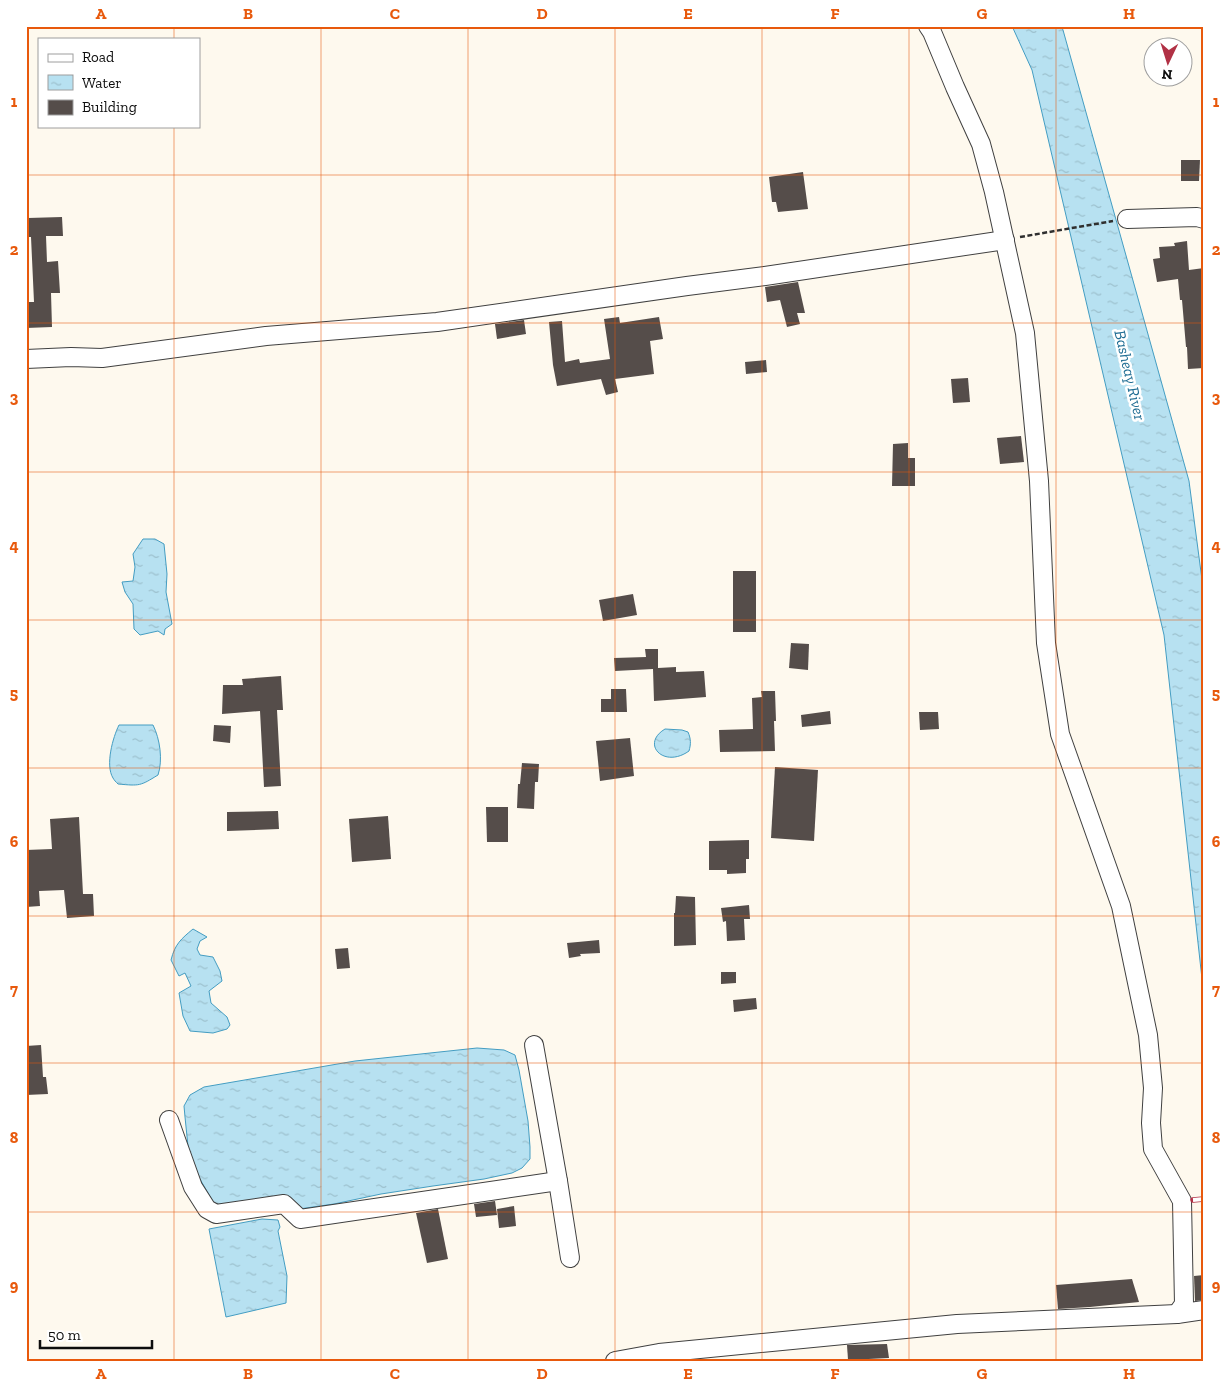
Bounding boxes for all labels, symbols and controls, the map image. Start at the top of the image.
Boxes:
text: A [96,4,107,23]
text: B [243,4,253,23]
text: C [390,4,400,23]
text: D [536,4,548,23]
text: E [683,4,693,23]
text: F [830,4,840,23]
text: G [977,4,988,23]
text: H [1123,4,1135,23]
legend [38,38,200,128]
north arrow [1142,38,1192,88]
text: Road [82,48,115,66]
text: N [1161,66,1173,83]
text: Water [82,74,122,92]
text: 1 [11,92,18,111]
text: 1 [1213,92,1220,111]
text: Building [82,98,137,116]
text: 2 [10,240,19,259]
text: 2 [1212,240,1221,259]
water label: Basheay River [1110,328,1150,422]
text: 3 [10,388,19,407]
text: 3 [1212,388,1221,407]
text: 4 [9,536,19,555]
text: 4 [1211,536,1221,555]
text: 5 [10,684,18,703]
text: 5 [1212,684,1220,703]
text: 6 [10,832,19,851]
text: 6 [1212,832,1221,851]
text: 7 [10,980,18,999]
text: 7 [1212,980,1220,999]
text: 8 [10,1128,19,1147]
text: 8 [1212,1128,1221,1147]
text: 9 [10,1276,19,1295]
text: 9 [1212,1276,1221,1295]
scale bar [40,1317,152,1349]
text: 50 m [48,1326,81,1344]
text: A [96,1364,107,1383]
text: B [243,1364,253,1383]
text: C [390,1364,400,1383]
text: D [536,1364,548,1383]
text: E [683,1364,693,1383]
text: F [830,1364,840,1383]
text: G [977,1364,988,1383]
text: H [1123,1364,1135,1383]

